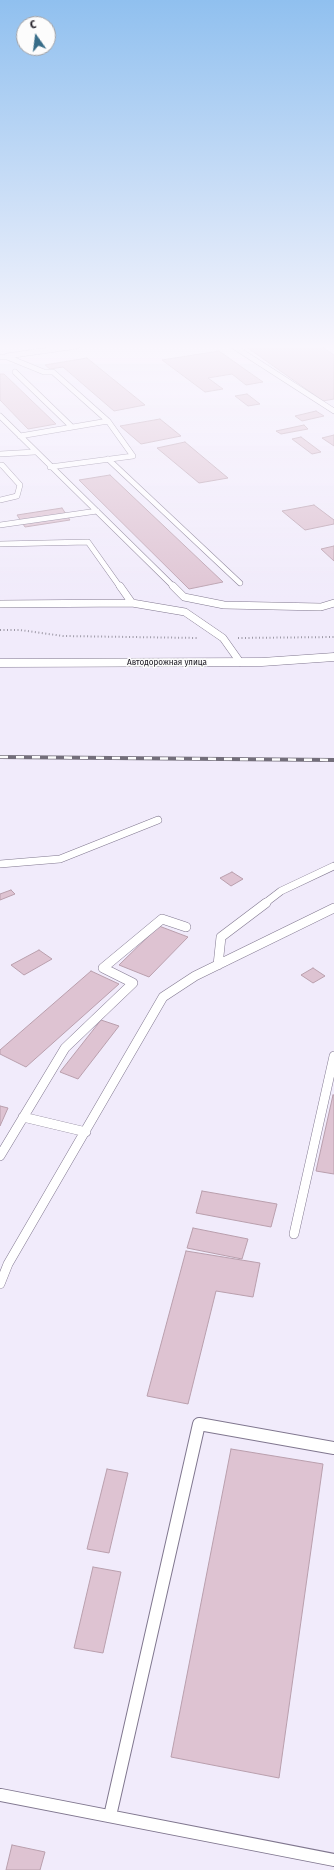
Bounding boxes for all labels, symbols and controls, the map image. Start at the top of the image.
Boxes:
north arrow [16,16,56,56]
text: С [29,18,38,32]
street label: Автодорожная улица [127,657,207,667]

